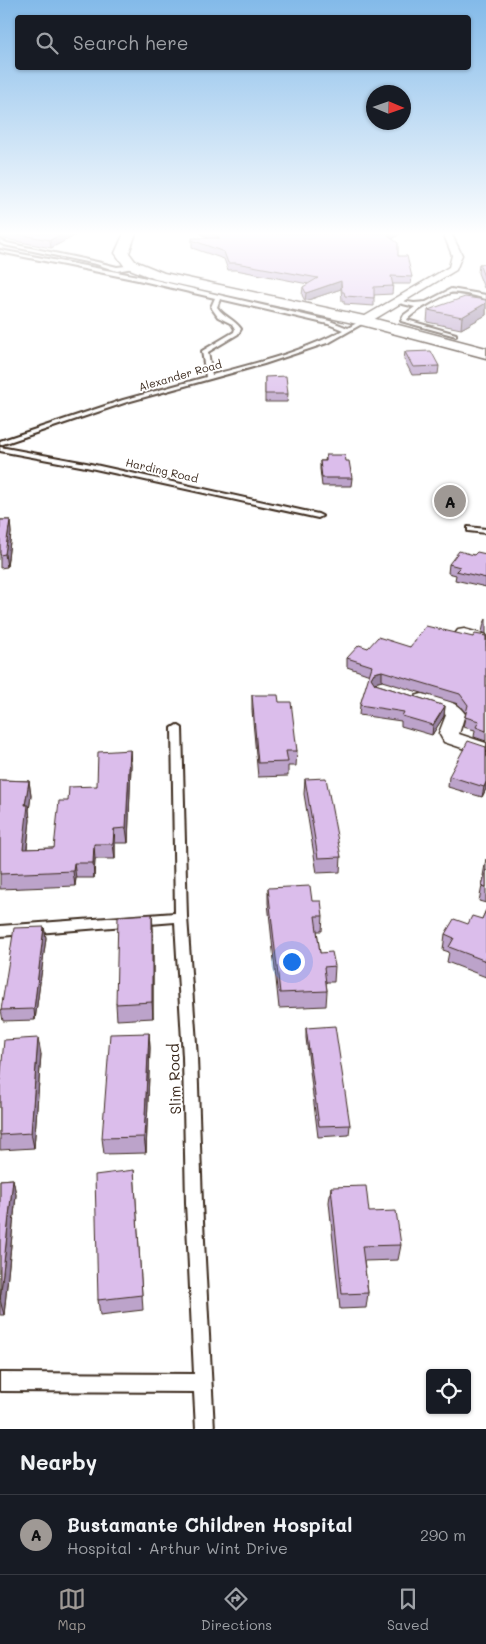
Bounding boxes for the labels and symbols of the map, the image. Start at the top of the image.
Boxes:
north arrow [366,85,411,130]
street label: Alexander Road [137,356,223,394]
street label: Harding Road [124,454,200,486]
pin: A [434,482,466,520]
your location [279,949,305,975]
street label: Slim Road [163,1043,185,1115]

